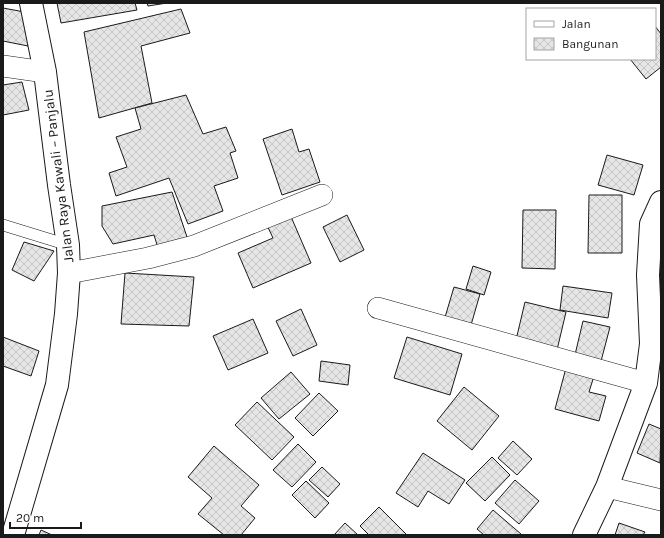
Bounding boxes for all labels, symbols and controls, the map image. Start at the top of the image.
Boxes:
legend [526,8,656,60]
text: Jalan [562,17,591,31]
text: Bangunan [562,37,618,51]
street label: Jalan Raya Kawali – Panjalu [39,88,78,264]
scale bar [10,504,81,530]
text: 20 m [16,511,44,525]

